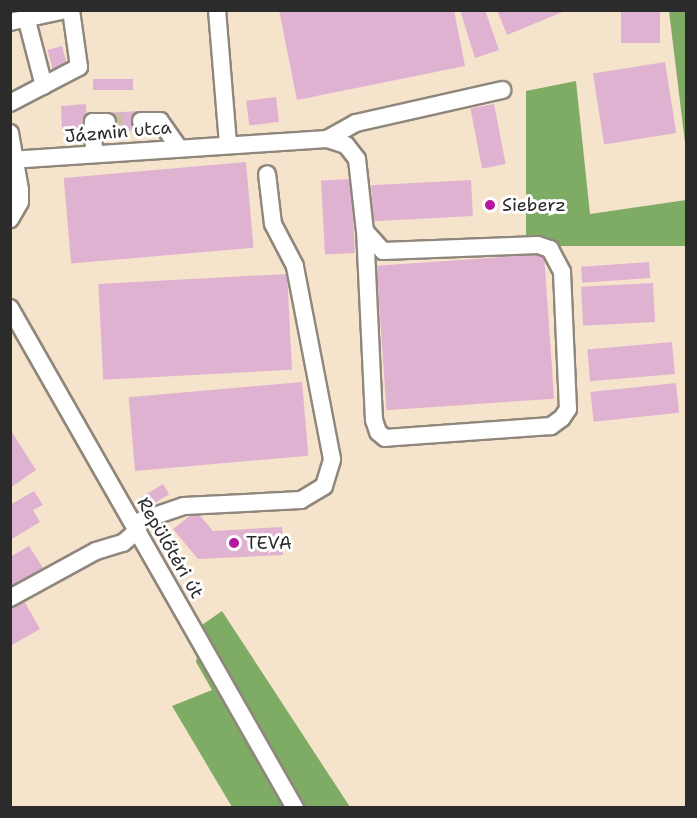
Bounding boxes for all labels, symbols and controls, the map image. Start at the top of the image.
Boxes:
street label: Jázmin utca [64,117,172,147]
place label: Sieberz [502,194,566,216]
marker: Sieberz [483,198,497,212]
street label: Repülőtéri út [132,494,208,602]
place label: TEVA [246,532,292,554]
marker: TEVA [227,536,241,550]

